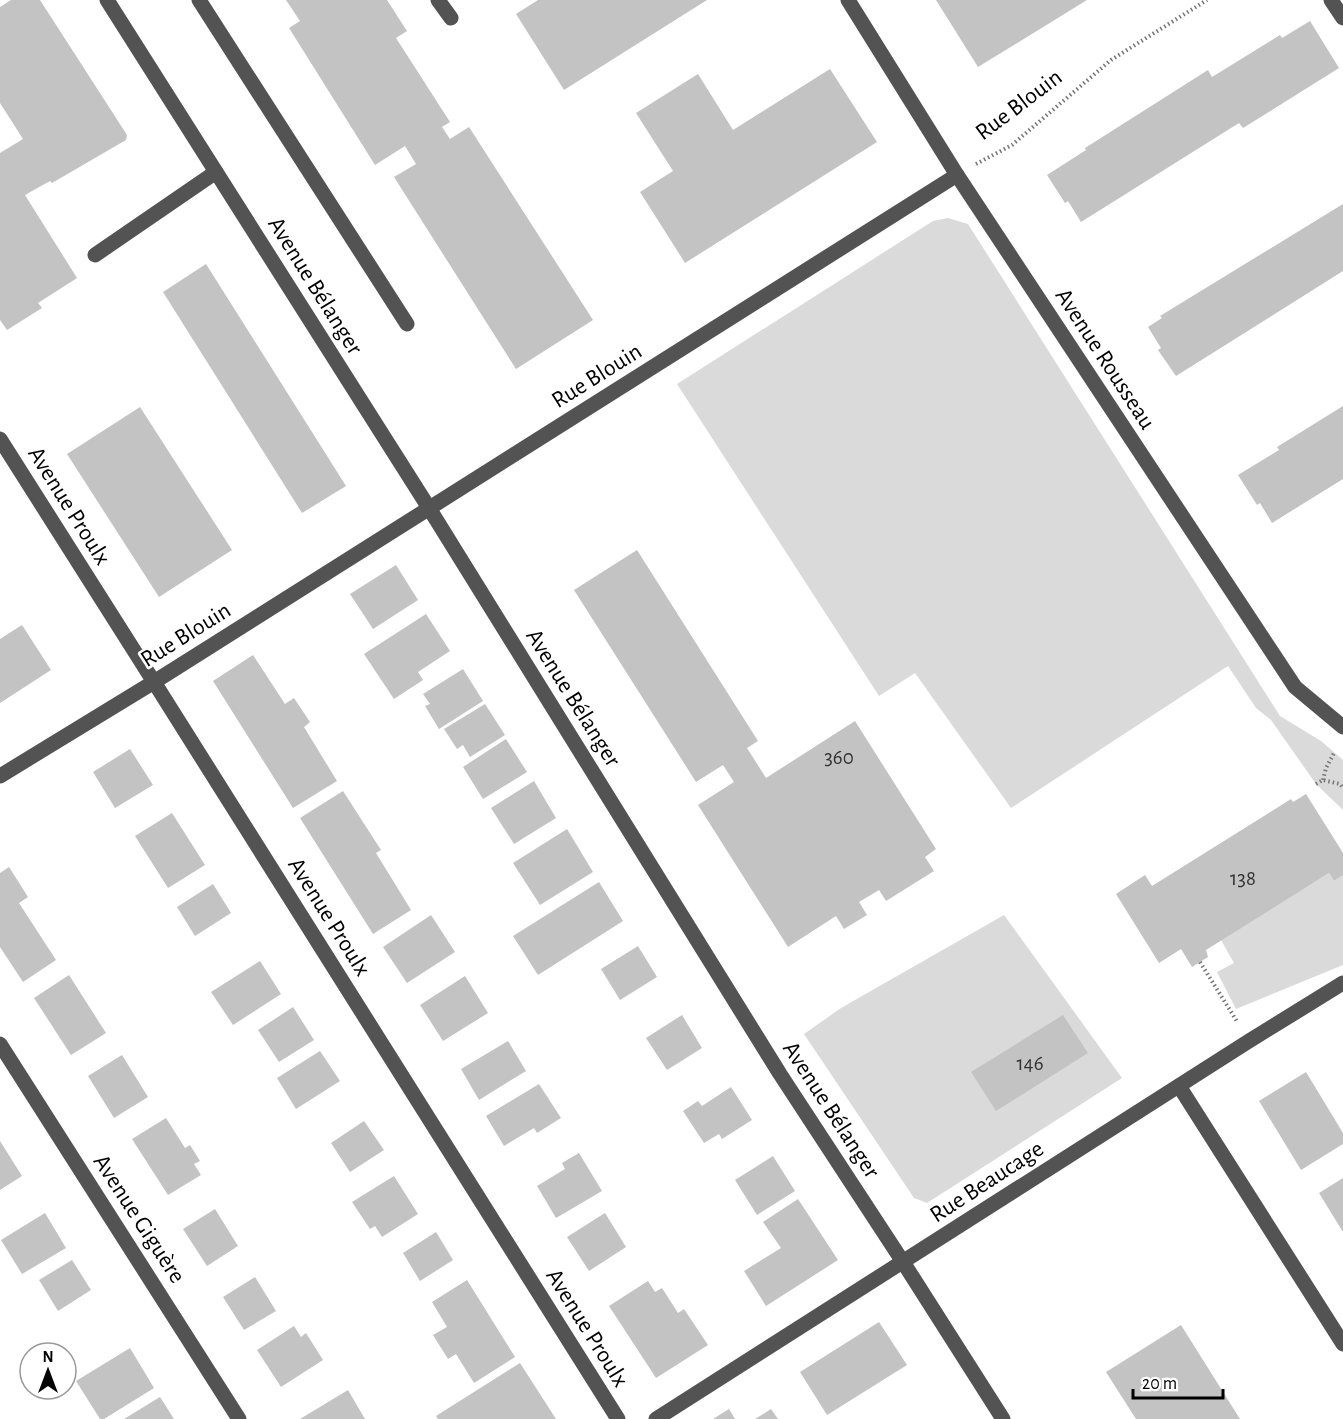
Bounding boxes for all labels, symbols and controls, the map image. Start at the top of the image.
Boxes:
street label: Rue Blouin [971,65,1067,145]
street label: Avenue Bélanger [263,213,367,359]
street label: Avenue Rousseau [1051,284,1159,434]
street label: Rue Blouin [548,339,646,413]
street label: Avenue Proulx [23,443,115,570]
street label: Rue Blouin [137,598,235,672]
street label: Avenue Bélanger [521,625,625,771]
house number: 360 [824,747,854,768]
street label: Avenue Proulx [283,854,375,981]
house number: 138 [1230,868,1256,889]
street label: Avenue Bélanger [778,1038,884,1183]
house number: 146 [1016,1053,1044,1074]
street label: Rue Beaucage [926,1137,1048,1227]
street label: Avenue Giguère [89,1150,189,1288]
street label: Avenue Proulx [541,1265,633,1392]
north arrow [18,1341,78,1401]
text: N [42,1349,54,1365]
scale bar [1133,1362,1223,1400]
text: 20 m [1142,1375,1177,1393]

